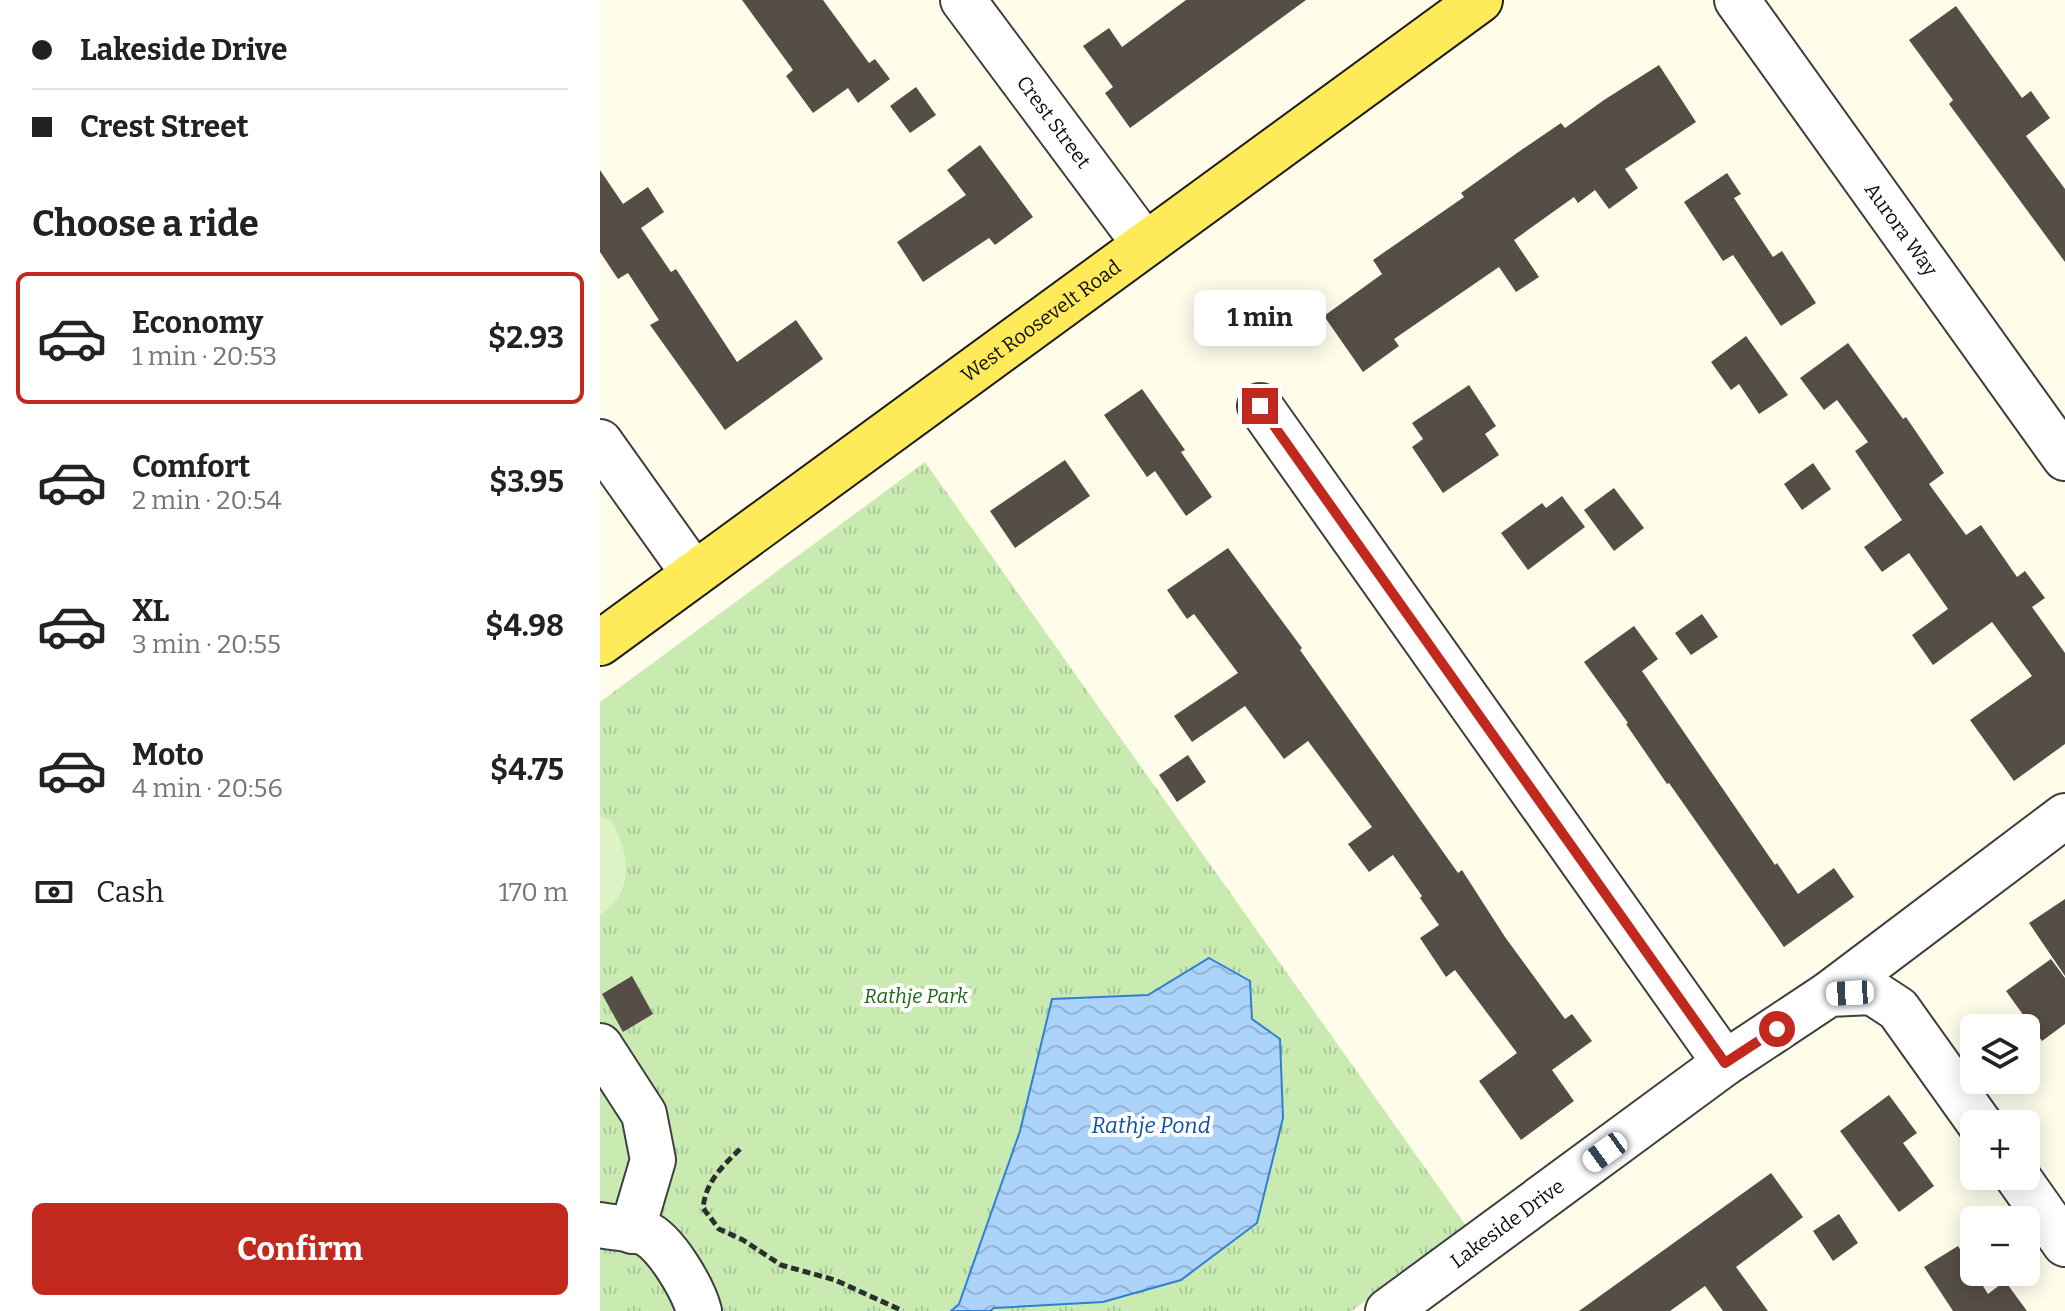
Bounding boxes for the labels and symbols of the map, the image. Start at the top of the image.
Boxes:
street label: Crest Street [1012,71,1096,173]
street label: Aurora Way [1860,178,1943,281]
street label: West Roosevelt Road [956,255,1125,387]
callout: 1 min [1194,290,1326,346]
route end [1242,388,1278,424]
car [1825,980,1875,1006]
park label: Rathje Park [864,984,968,1009]
route start [1759,1011,1795,1047]
water label: Rathje Pond [1091,1112,1211,1139]
car [1579,1128,1631,1176]
street label: Lakeside Drive [1446,1174,1569,1273]

